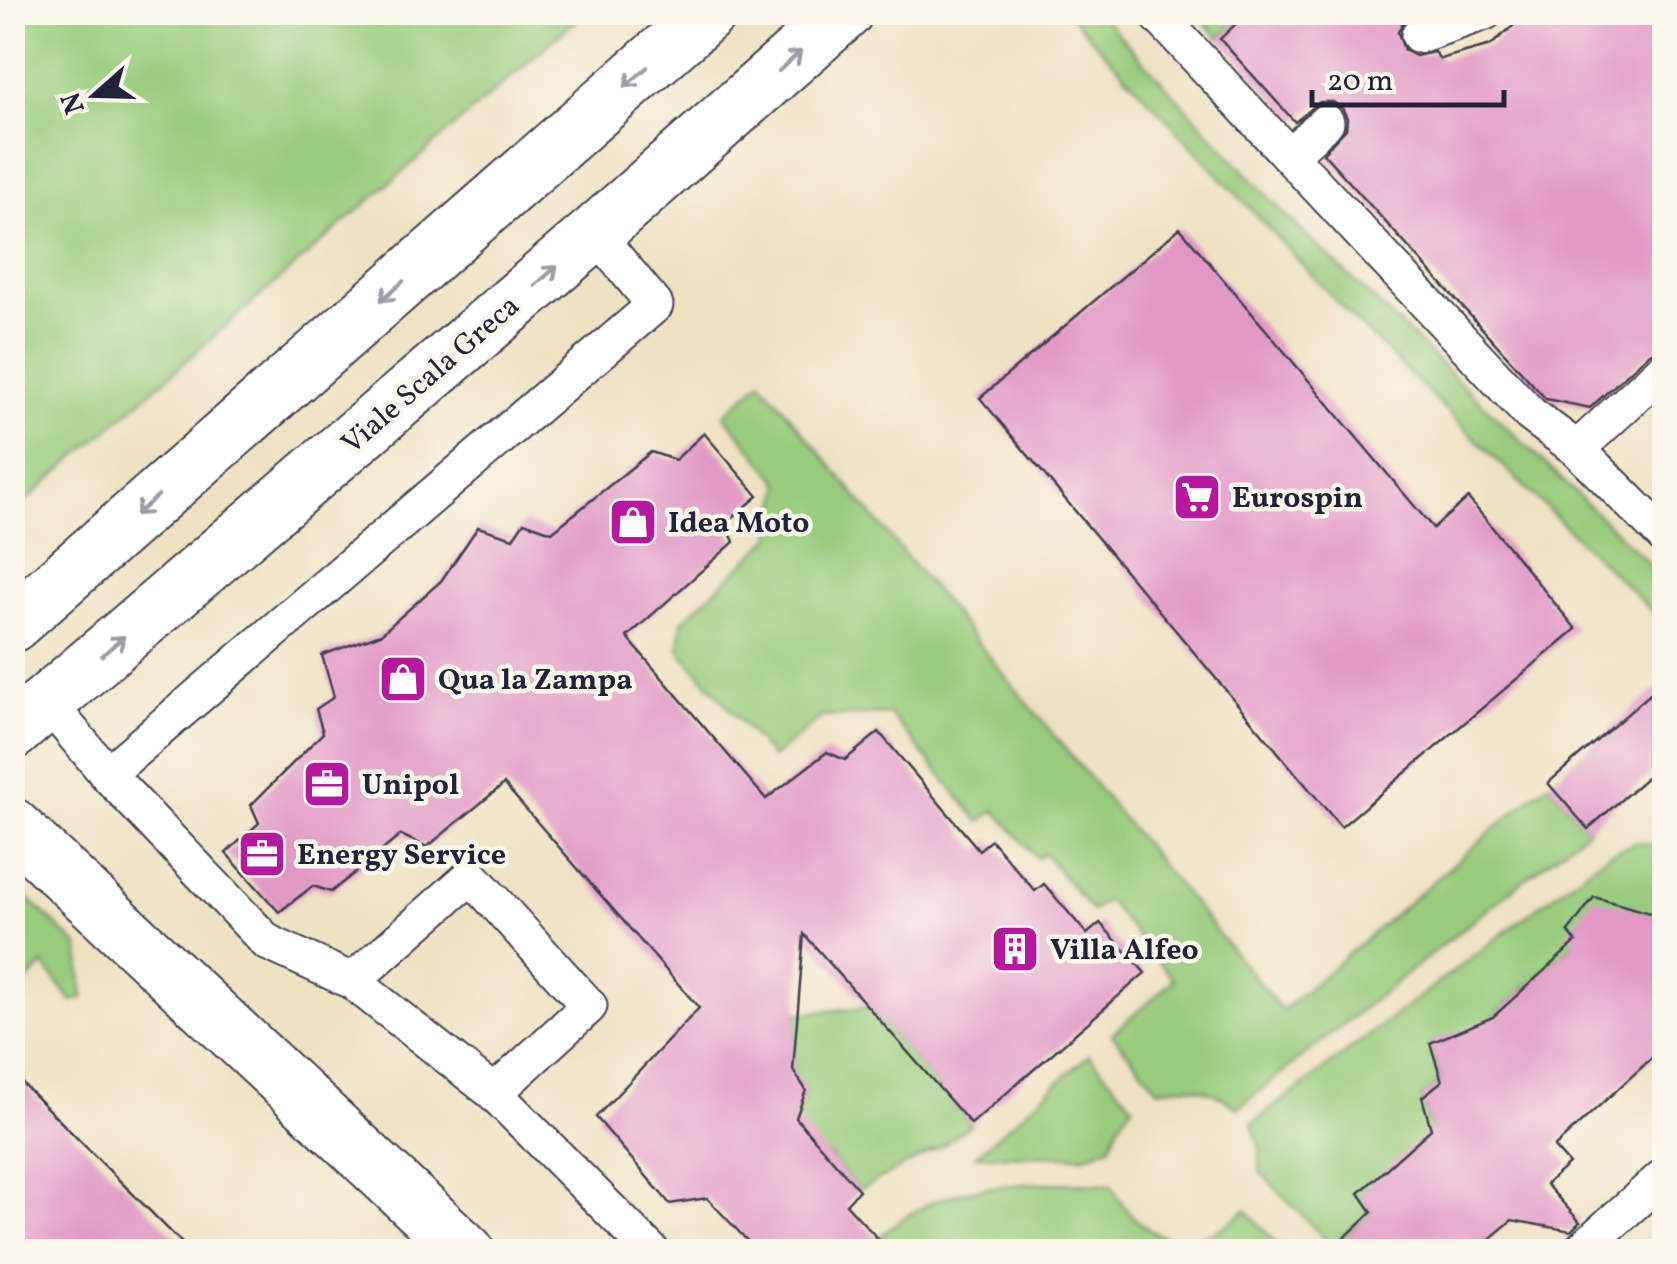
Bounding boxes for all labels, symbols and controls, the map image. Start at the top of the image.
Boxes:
north arrow [45,45,145,145]
scale bar [1312,45,1504,107]
one-way arrow [777,50,802,73]
text: 20 m [1327,61,1393,103]
one-way arrow [624,65,649,88]
text: N [52,86,96,119]
one-way arrow [533,264,558,287]
one-way arrow [380,280,405,303]
street label: Viale Scala Greca [333,286,530,465]
supermarket icon: Eurospin [1171,471,1223,523]
place label: Eurospin [1232,478,1363,520]
one-way arrow [135,494,160,517]
shop icon: Idea Moto [607,496,659,548]
place label: Idea Moto [668,503,809,545]
one-way arrow [100,635,125,658]
shop icon: Qua la Zampa [377,653,429,705]
place label: Qua la Zampa [438,660,633,702]
office icon: Unipol [301,758,353,810]
place label: Unipol [362,765,459,807]
office icon: Energy Service [236,828,288,880]
place label: Energy Service [297,835,506,877]
building icon: Villa Alfeo [989,923,1041,975]
place label: Villa Alfeo [1050,930,1199,972]

